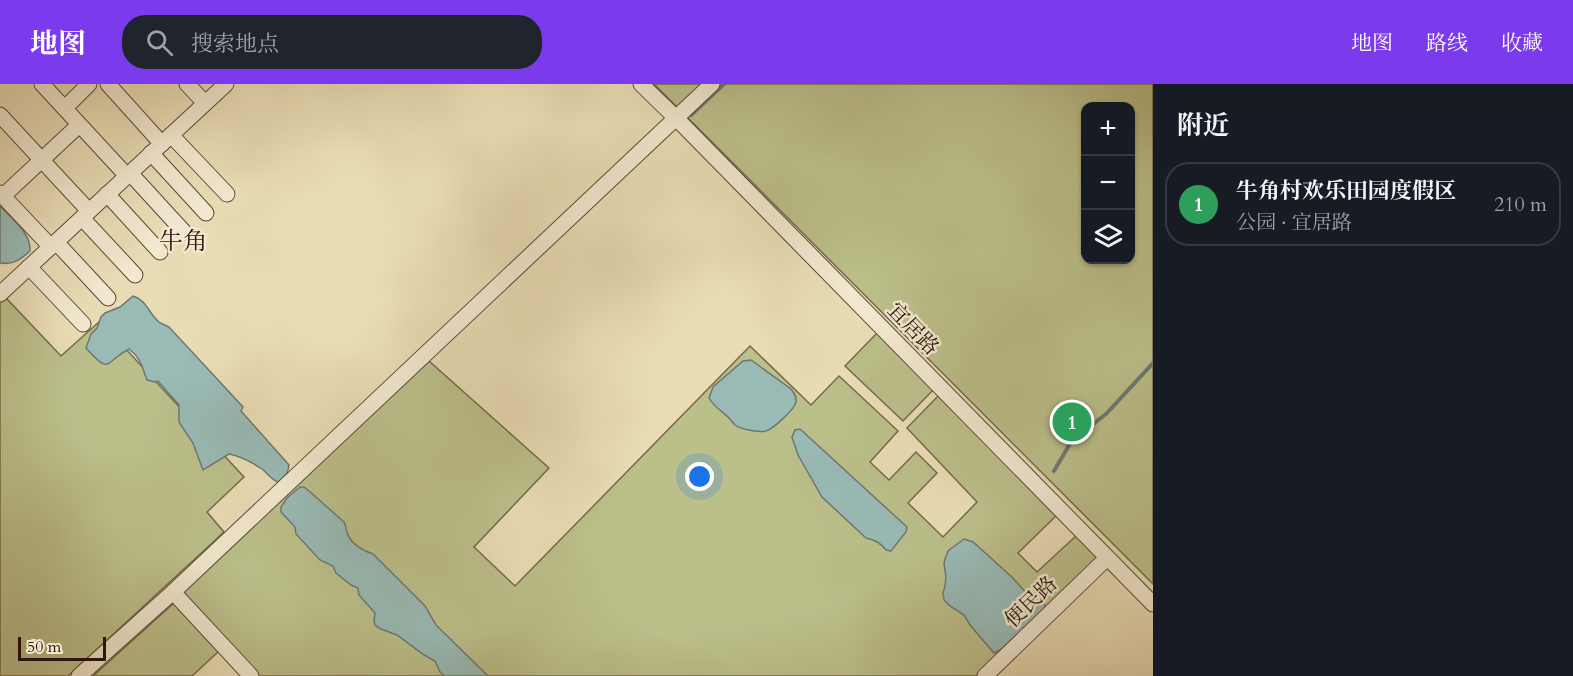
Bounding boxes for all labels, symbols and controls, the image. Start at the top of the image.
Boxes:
search box [122,15,542,69]
text: 地图 [30,25,86,63]
icon: search [143,26,176,59]
text: 搜索地点 [191,29,279,59]
text: 地图 [1351,29,1393,58]
text: 路线 [1426,29,1468,58]
text: 收藏 [1501,29,1543,58]
map controls [1081,102,1135,264]
button: + [1081,102,1135,156]
text: 附近 [1177,108,1229,143]
button: − [1081,156,1135,210]
text: 牛角村欢乐田园度假区 [1236,176,1456,206]
text: 1 [1193,191,1204,218]
text: 210 m [1494,191,1547,218]
text: 公园 · 宜居路 [1236,209,1352,236]
button: layers [1081,210,1135,264]
district label: 牛角 [159,225,207,258]
street label: 宜居路 [881,296,945,362]
pin: 1 [1052,400,1092,444]
your location [685,462,714,491]
street label: 便民路 [998,570,1064,634]
scale bar [18,634,106,662]
text: 50 m [27,636,61,658]

